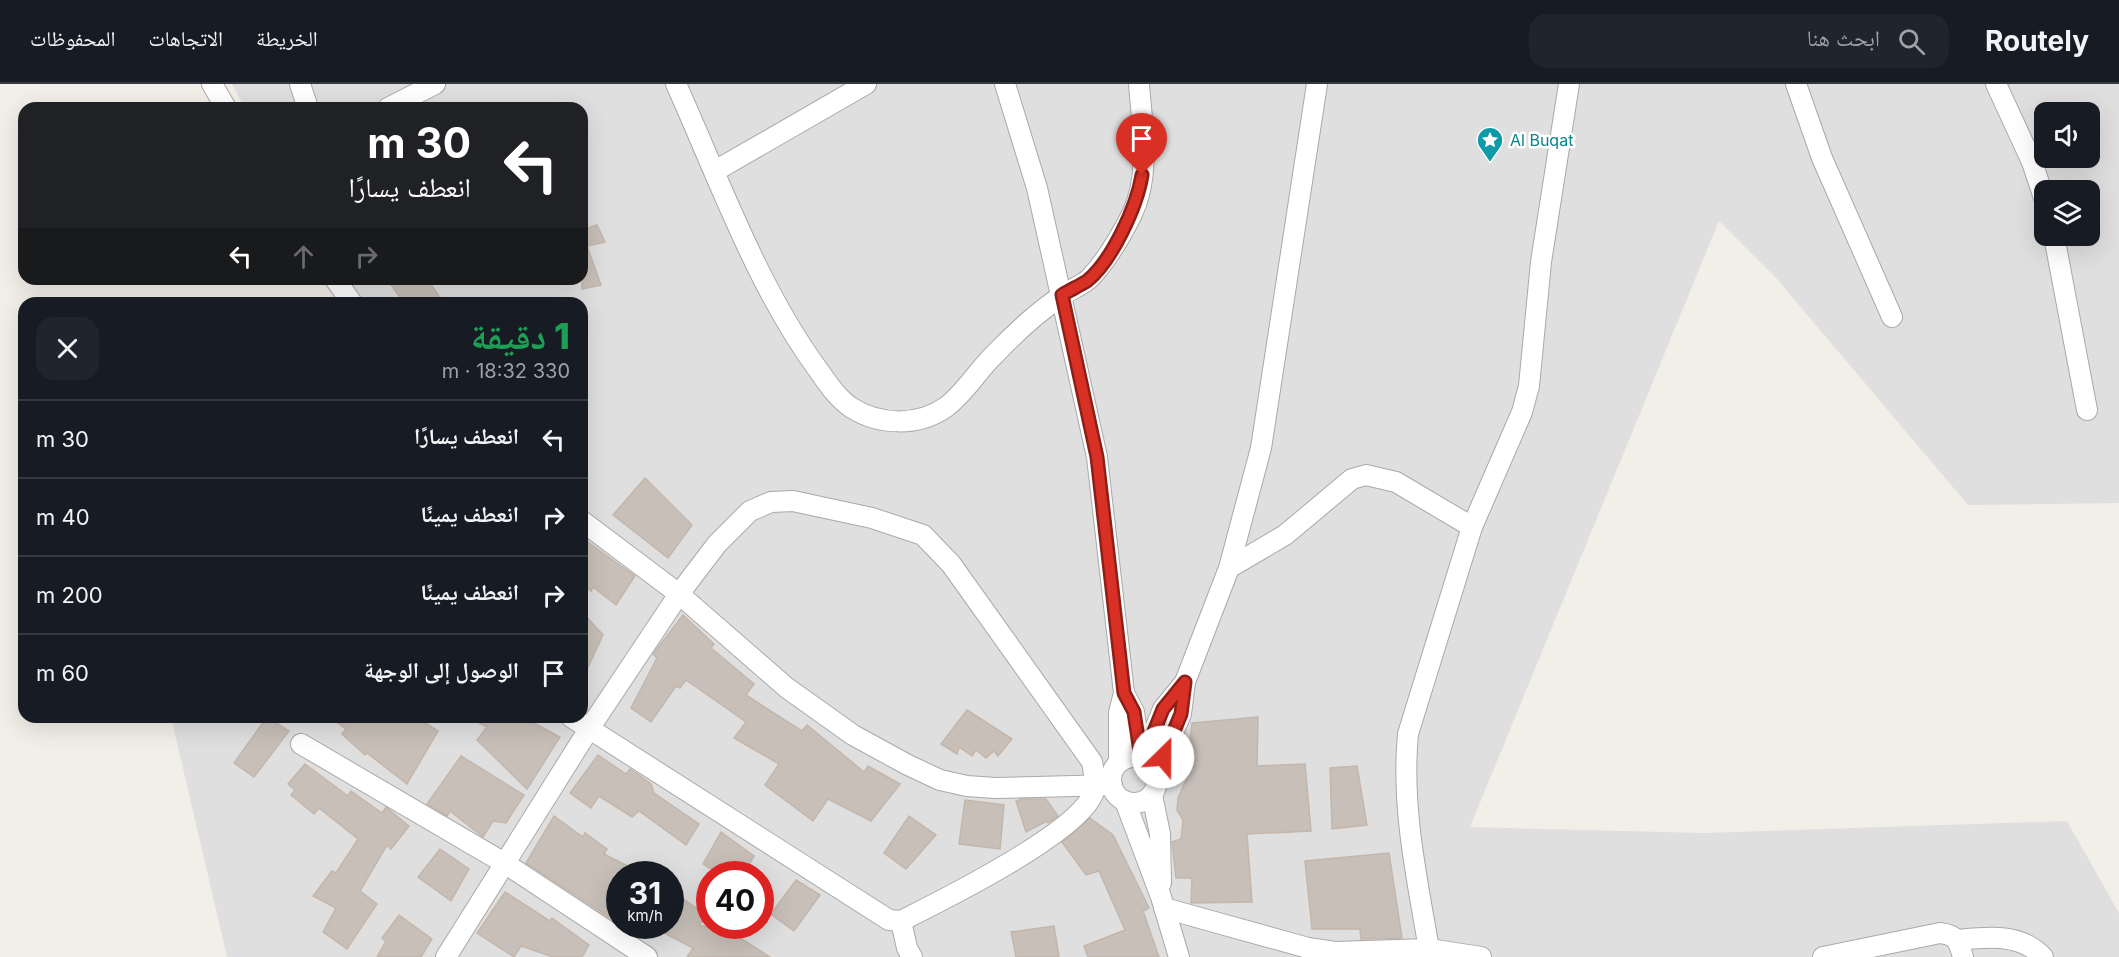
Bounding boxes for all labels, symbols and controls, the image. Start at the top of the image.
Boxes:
search box [1529,14,1949,68]
text: Routely [1985,24,2089,58]
text: ابحث هنا [1807,25,1880,51]
icon: search [1895,25,1928,58]
text: المحفوظات [30,26,115,51]
text: الاتجاهات [148,26,223,51]
text: الخريطة [256,26,318,51]
map controls [2034,102,2100,246]
button: sound [2034,102,2100,168]
pin [1116,113,1167,175]
text: 30 m [367,117,471,168]
icon: arrive [1125,122,1158,155]
place icon: Al Buqat [1475,125,1505,163]
icon: left [492,126,570,204]
place label: Al Buqat [1510,130,1573,150]
text: انعطف يسارًا [348,171,471,204]
button: layers [2034,180,2100,246]
icon: left [224,240,257,273]
icon: ahead [287,240,320,273]
icon: right [350,240,383,273]
text: 1 دقيقة [471,314,570,358]
button: close [36,317,99,380]
text: 330 m · 18:32 [442,359,570,383]
text: انعطف يسارًا [414,423,519,449]
icon: left [537,423,570,456]
text: 30 m [36,426,89,452]
text: انعطف يمينًا [420,501,519,527]
icon: right [537,501,570,534]
text: 40 m [36,504,90,530]
text: انعطف يمينًا [420,579,519,605]
icon: right [537,579,570,612]
text: 200 m [36,582,103,608]
text: الوصول إلى الوجهة [364,657,519,683]
icon: arrive [537,657,570,690]
text: 60 m [36,660,89,686]
position arrow [1131,725,1195,789]
speed limit sign: 40 [696,861,774,939]
text: 31 [629,875,661,911]
text: km/h [627,906,663,925]

